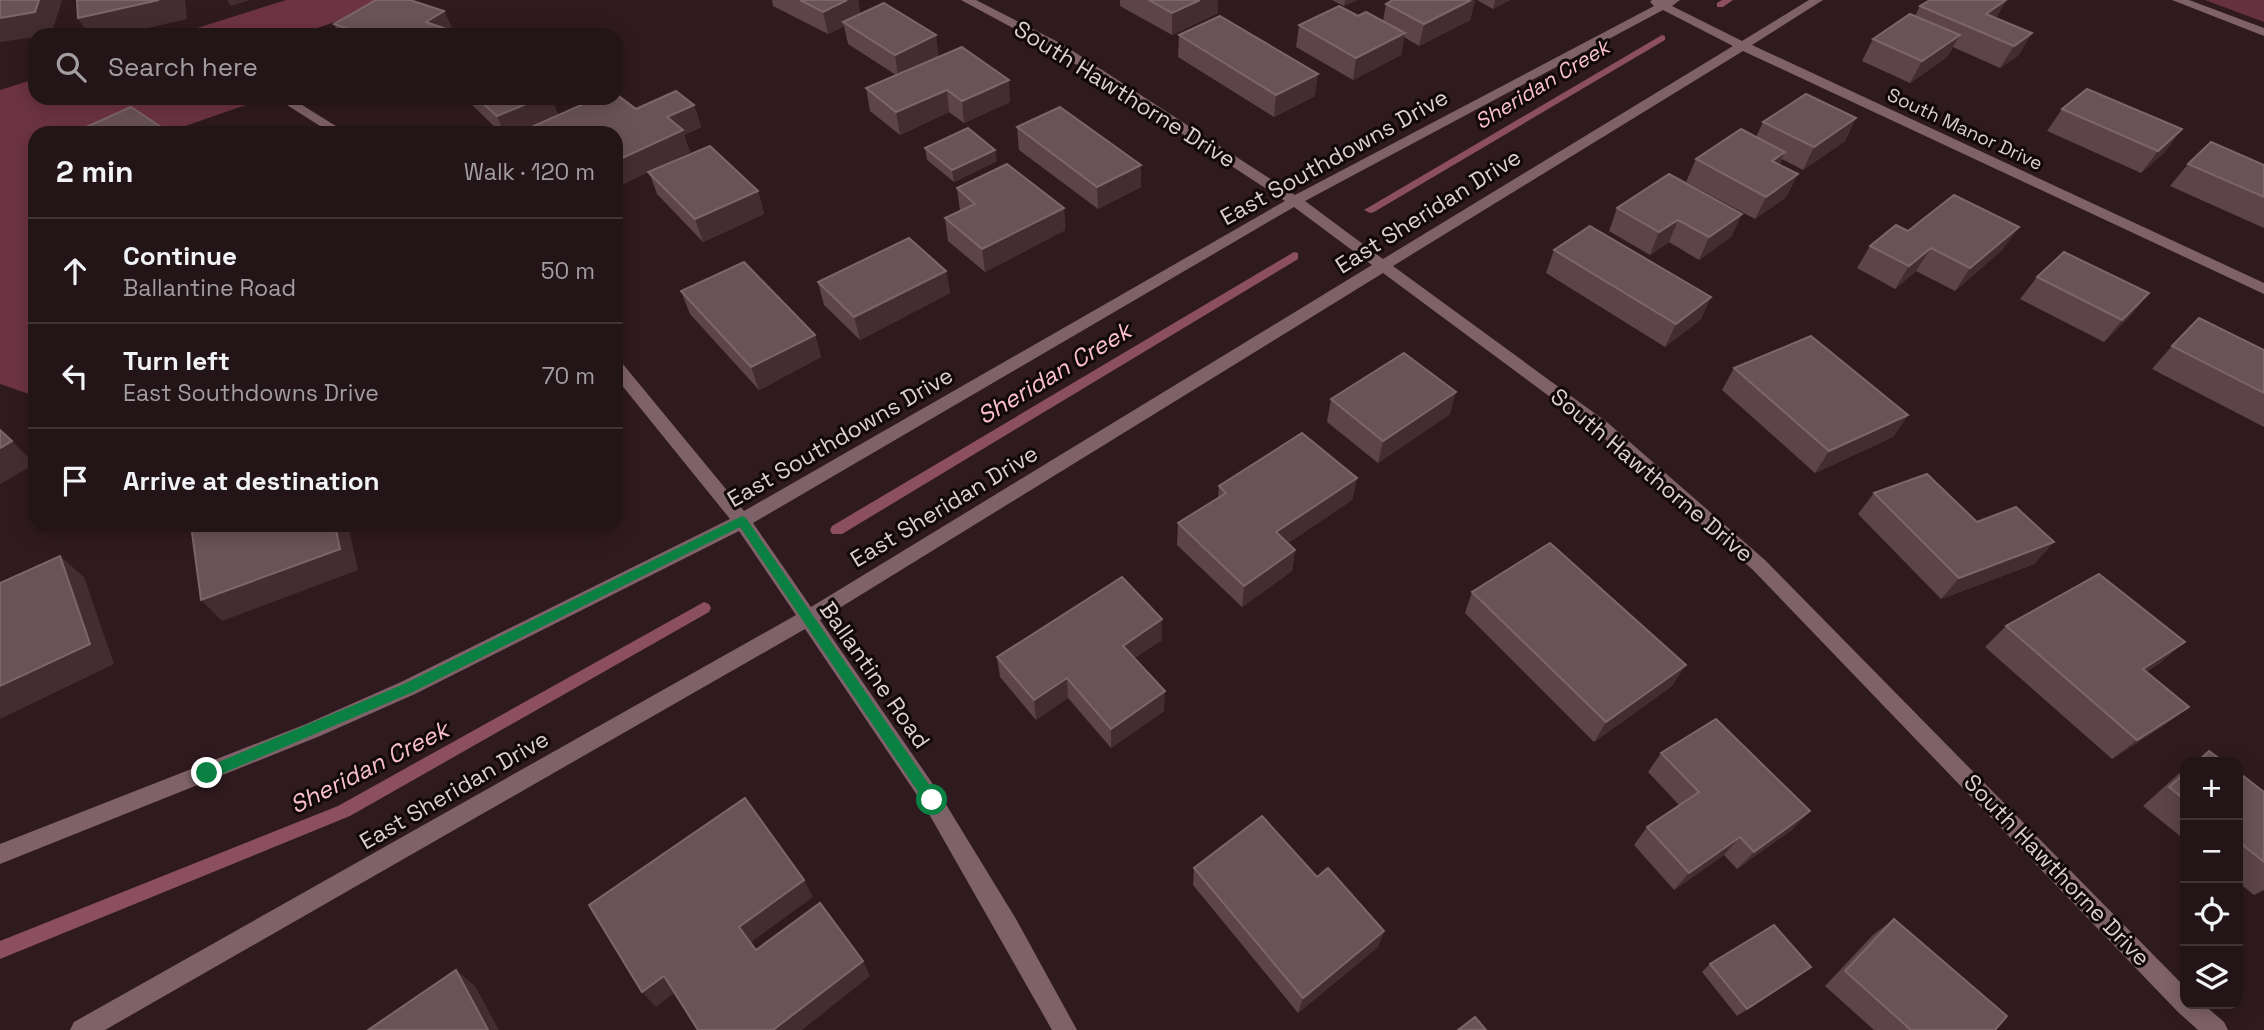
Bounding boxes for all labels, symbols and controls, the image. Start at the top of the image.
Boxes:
street label: South Hawthorne Drive [1009,14,1241,174]
search box [28,28,623,105]
water label: Sheridan Creek [1470,32,1617,135]
icon: search [52,48,90,86]
text: Search here [108,50,258,84]
street label: East Southdowns Drive [1215,82,1453,232]
street label: South Manor Drive [1883,82,2047,176]
street label: East Sheridan Drive [1329,142,1527,280]
text: 2 min [56,152,134,191]
text: Walk · 120 m [464,157,595,187]
text: Continue [123,239,237,273]
icon: ahead [56,252,94,290]
text: 50 m [541,256,595,286]
text: Ballantine Road [123,273,296,303]
water label: Sheridan Creek [971,313,1139,431]
text: Turn left [123,344,230,378]
icon: left [56,357,94,395]
street label: East Southdowns Drive [722,360,958,514]
text: 70 m [542,361,595,391]
text: East Southdowns Drive [123,378,379,408]
street label: South Hawthorne Drive [1544,381,1760,569]
street label: East Sheridan Drive [845,438,1043,574]
icon: arrive [56,462,94,500]
text: Arrive at destination [123,464,380,498]
street label: Ballantine Road [813,596,937,754]
water label: Sheridan Creek [284,712,456,820]
street label: East Sheridan Drive [354,724,554,856]
route end [191,757,222,788]
map controls [2180,757,2243,1009]
button: + [2180,757,2243,820]
street label: South Hawthorne Drive [1957,768,2157,972]
route start [916,784,947,815]
button: − [2180,820,2243,883]
button: locate [2180,883,2243,946]
button: layers [2180,946,2243,1009]

